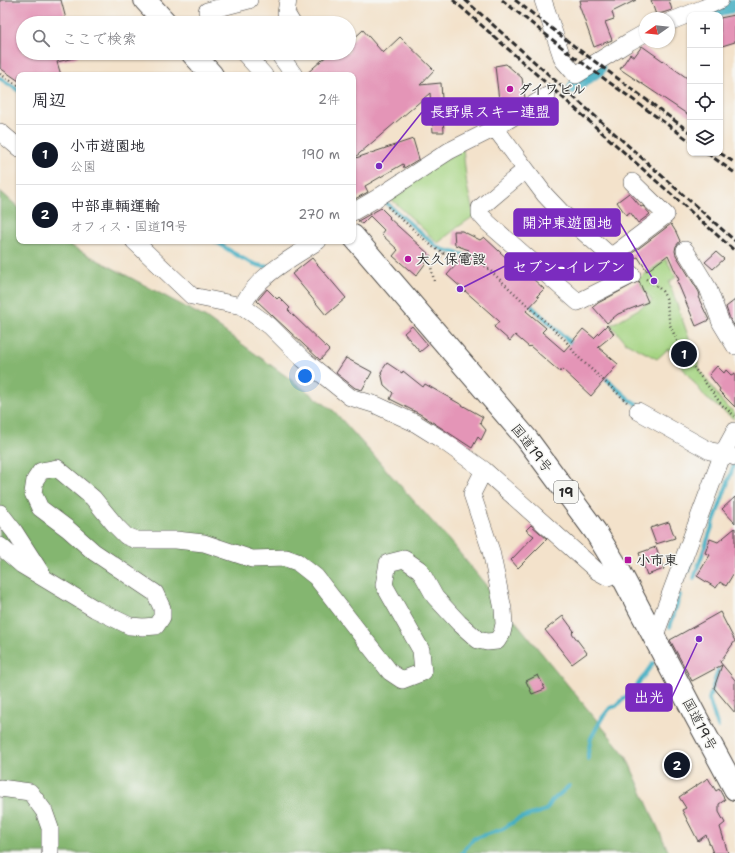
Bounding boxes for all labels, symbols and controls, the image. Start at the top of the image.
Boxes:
north arrow [639,12,675,48]
map controls [687,12,723,156]
button: + [687,12,723,48]
search box [16,16,356,60]
icon: search [30,27,52,49]
text: ここで検索 [62,29,137,49]
button: − [687,48,723,84]
place label: ダイワビル [518,80,586,98]
marker: ダイワビル [505,84,515,94]
button: locate [687,84,723,120]
text: 周辺 [32,89,66,111]
text: 2件 [318,91,340,108]
callout: 長野県スキー連盟 [422,98,558,125]
text: 長野県スキー連盟 [430,102,550,122]
button: layers [687,120,723,156]
text: 小市遊園地 [70,136,145,156]
text: 1 [42,146,48,163]
text: 190 m [301,146,340,163]
text: 公園 [70,158,96,175]
text: 中部車輌運輸 [70,196,160,216]
text: 2 [40,206,50,223]
text: 270 m [298,206,340,223]
callout: 開沖東遊園地 [514,209,620,236]
text: 開沖東遊園地 [522,213,612,233]
text: オフィス · 国道19号 [70,218,188,235]
place label: 大久保電設 [416,250,486,268]
callout: セブン-イレブン [505,253,633,280]
marker: 大久保電設 [403,254,413,264]
text: セブン-イレブン [513,257,625,277]
pin: 1 [671,339,697,369]
your location [295,366,315,386]
street label: 国道19号 [507,420,557,476]
road number: 19 [554,481,578,503]
place label: 小市東 [636,551,678,569]
marker: 小市東 [623,555,633,565]
callout: 出光 [626,684,672,711]
text: 出光 [634,687,664,707]
street label: 国道19号 [679,695,721,753]
pin: 2 [664,750,690,780]

